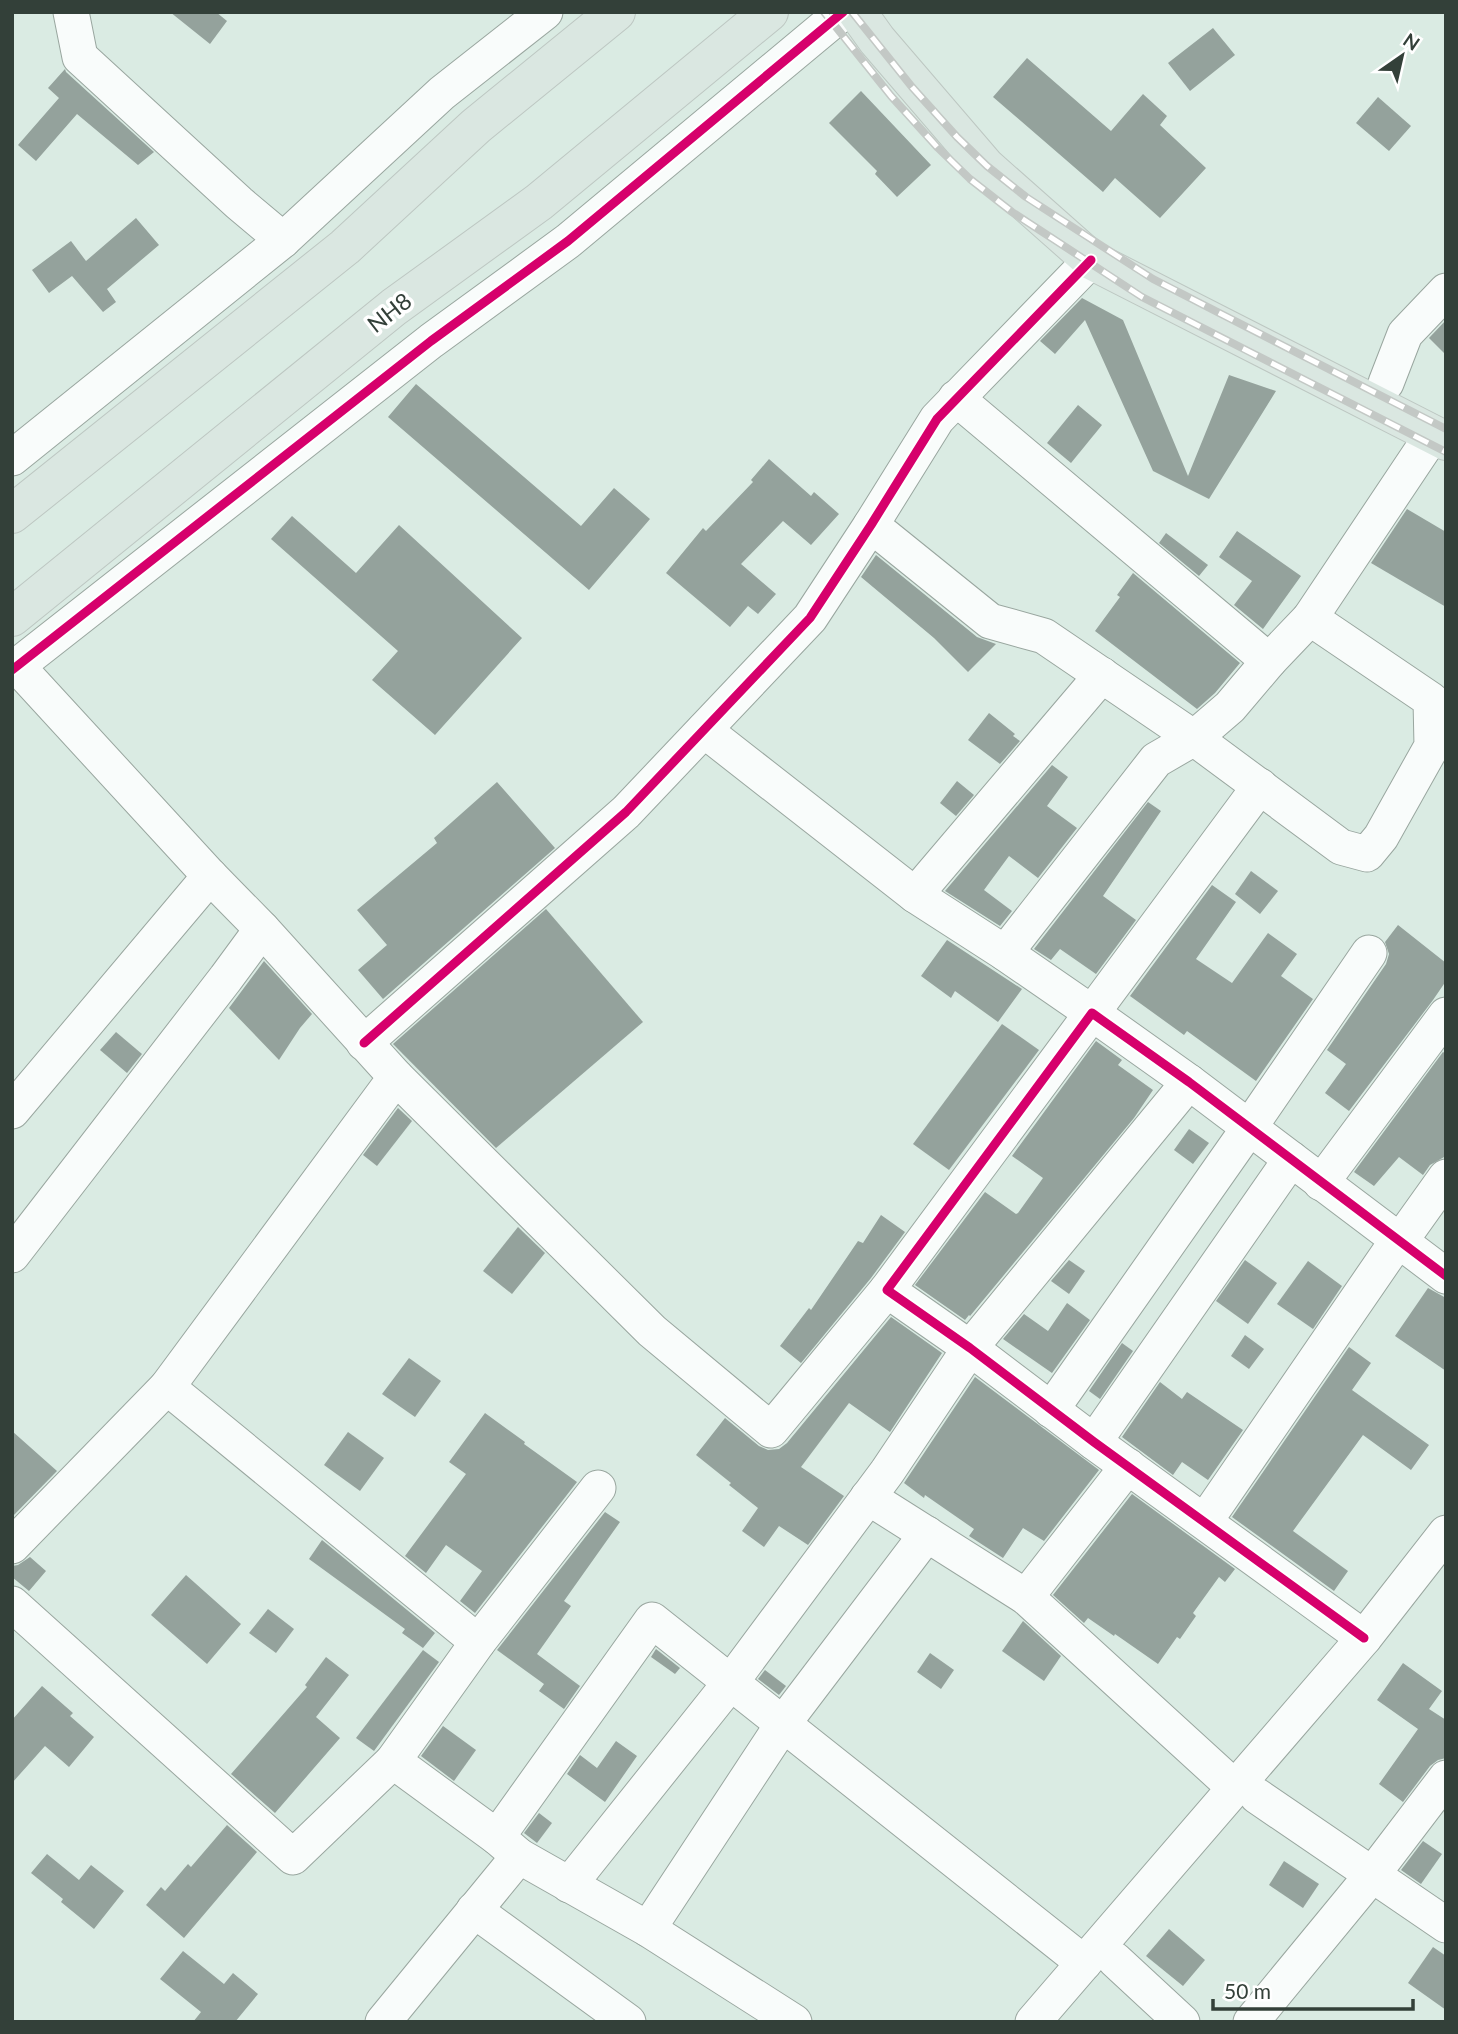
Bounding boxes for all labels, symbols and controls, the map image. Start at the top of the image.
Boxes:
north arrow [1367,21,1437,91]
text: N [1399,28,1424,55]
street label: NH8 [361,286,417,338]
scale bar [1213,1968,1412,2012]
text: 50 m [1224,1978,1271,2003]

